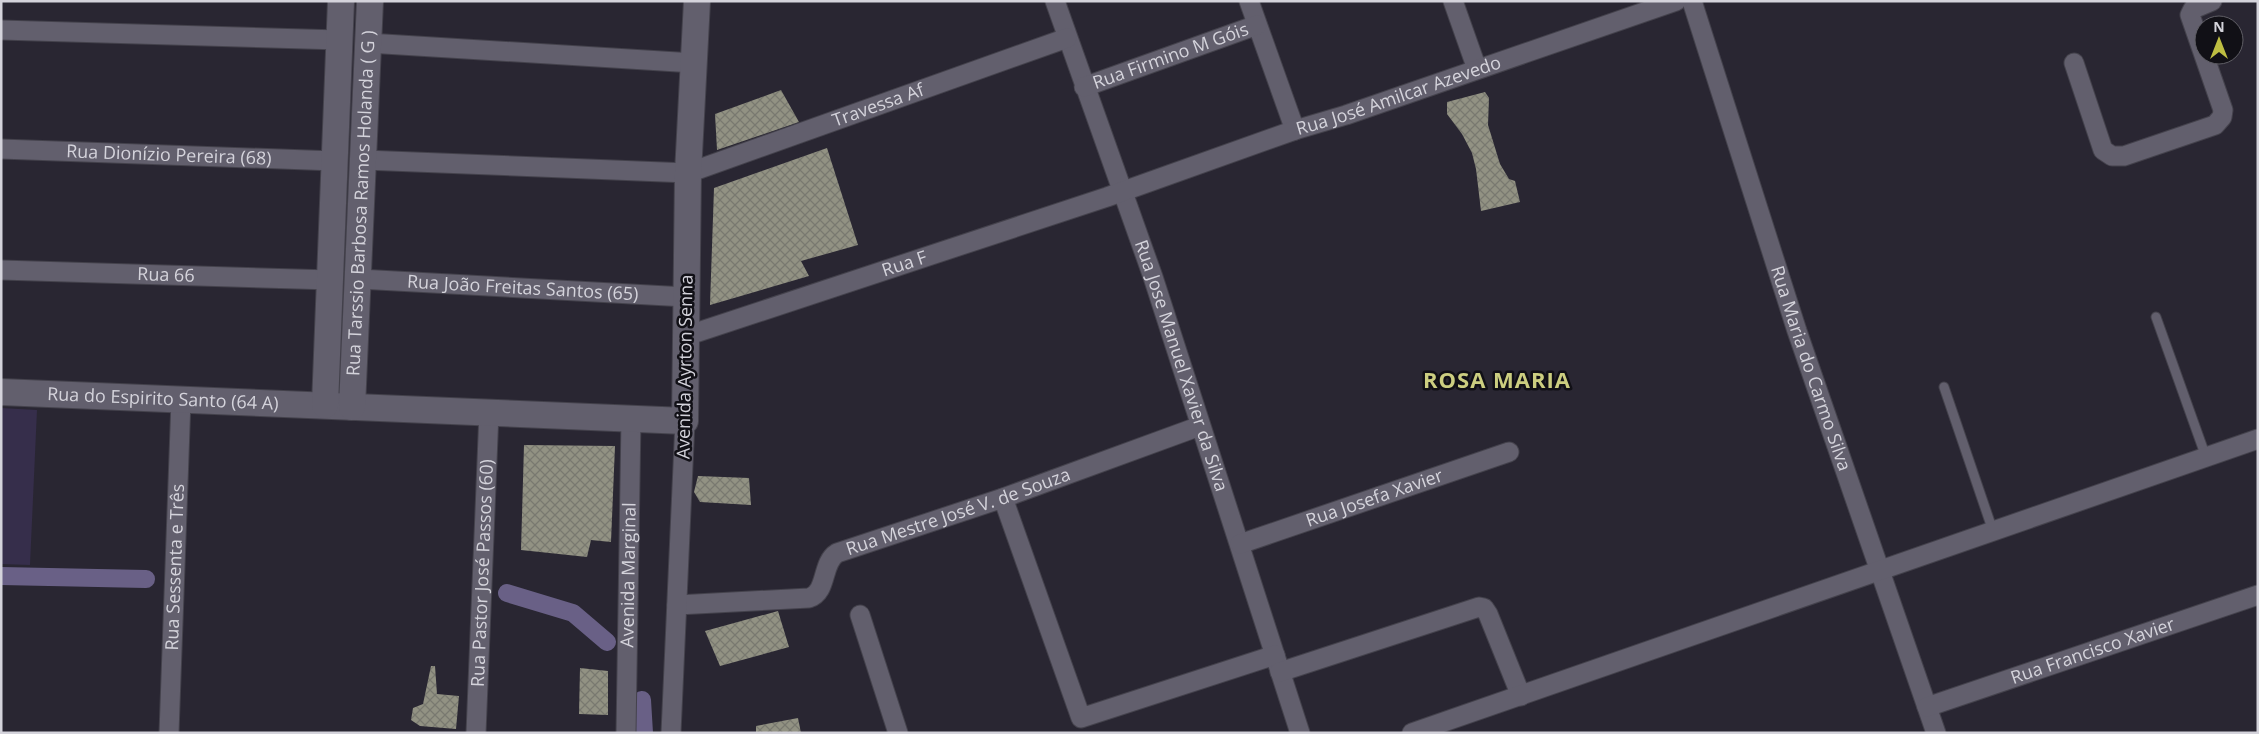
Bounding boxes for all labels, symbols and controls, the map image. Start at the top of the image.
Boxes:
north arrow [2194,15,2244,65]
street label: Rua Firmino M Góis [1089,16,1251,94]
text: N [2213,17,2225,36]
street label: Rua Tarssio Barbosa Ramos Holanda ( G ) [340,30,380,376]
street label: Rua José Amilcar Azevedo [1293,49,1504,140]
street label: Travessa Af [829,77,928,132]
street label: Rua Dionízio Pereira (68) [66,138,272,170]
street label: Rua Jose Manuel Xavier da Silva [1130,236,1234,494]
street label: Rua F [878,244,930,282]
street label: Rua 66 [137,261,195,287]
street label: Rua Maria do Carmo Silva [1766,262,1857,474]
street label: Rua João Freitas Santos (65) [406,269,639,305]
street label: Avenida Ayrton Senna [670,275,698,459]
district label: ROSA MARIA [1423,364,1571,394]
street label: Rua do Espirito Santo (64 A) [47,381,279,415]
street label: Rua Pastor José Passos (60) [465,459,498,687]
street label: Rua Mestre José V. de Souza [843,461,1073,560]
street label: Rua Josefa Xavier [1302,462,1446,532]
street label: Rua Sessenta e Três [159,483,189,651]
street label: Avenida Marginal [614,502,641,648]
street label: Rua Francisco Xavier [2007,611,2178,689]

